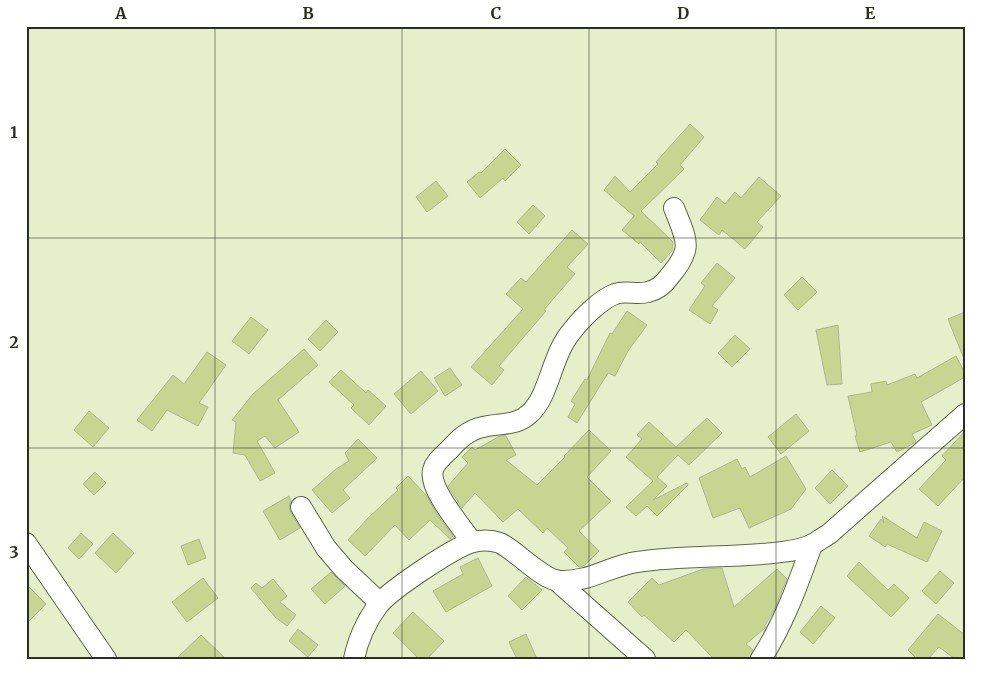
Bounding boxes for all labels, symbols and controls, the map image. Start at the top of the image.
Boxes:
text: A [114,3,127,23]
text: B [302,3,314,23]
text: C [491,3,501,23]
text: D [677,3,689,23]
text: E [865,3,876,23]
text: 1 [10,122,18,142]
text: 2 [9,332,19,352]
text: 3 [9,542,19,562]

